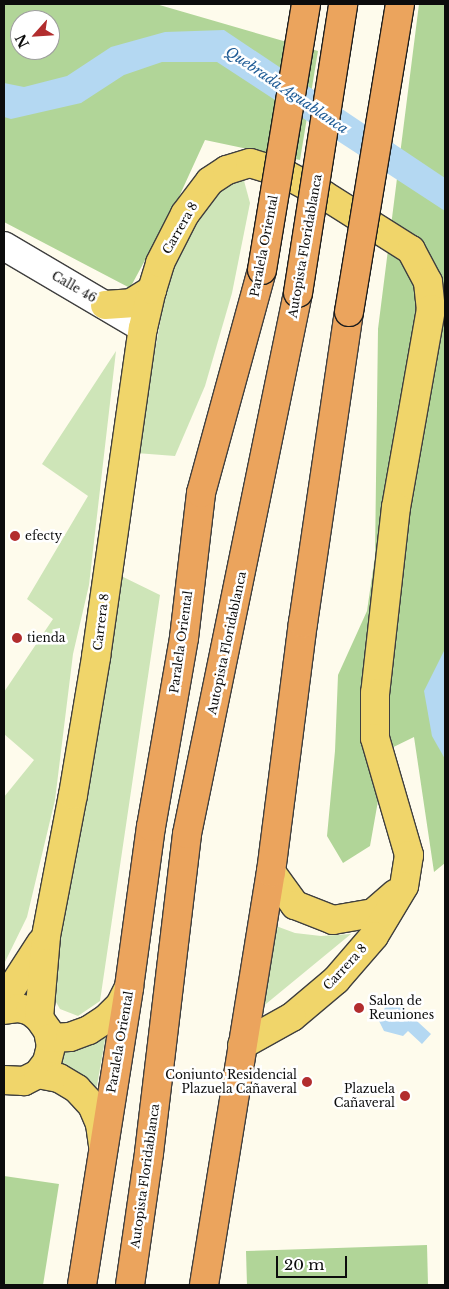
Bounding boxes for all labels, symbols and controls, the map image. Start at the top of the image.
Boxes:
north arrow [10,10,60,60]
text: N [11,31,33,51]
water label: Quebrada Aguablanca [222,43,352,137]
street label: Autopista Floridablanca [285,173,325,319]
street label: Paralela Oriental [247,194,281,298]
street label: Carrera 8 [159,199,201,257]
street label: Calle 46 [49,268,99,306]
place label: efecty [25,529,62,543]
marker: efecty [9,530,21,542]
street label: Autopista Floridablanca [205,570,249,716]
street label: Paralela Oriental [167,590,195,694]
street label: Carrera 8 [90,593,112,651]
place label: tienda [27,631,66,645]
marker: tienda [11,632,23,644]
street label: Carrera 8 [320,941,370,993]
street label: Paralela Oriental [104,990,136,1094]
place label: Salon de Reuniones [369,994,434,1022]
marker: Salon de Reuniones [353,1002,365,1014]
place label: Conjunto Residencial Plazuela Cañaveral [165,1068,297,1096]
marker: Conjunto Residencial Plazuela Cañaveral [301,1076,313,1088]
place label: Plazuela Cañaveral [334,1082,395,1110]
marker: Plazuela Cañaveral [399,1090,411,1102]
street label: Autopista Floridablanca [128,1103,162,1249]
scale bar [279,1246,350,1278]
text: 20 m [284,1255,324,1274]

